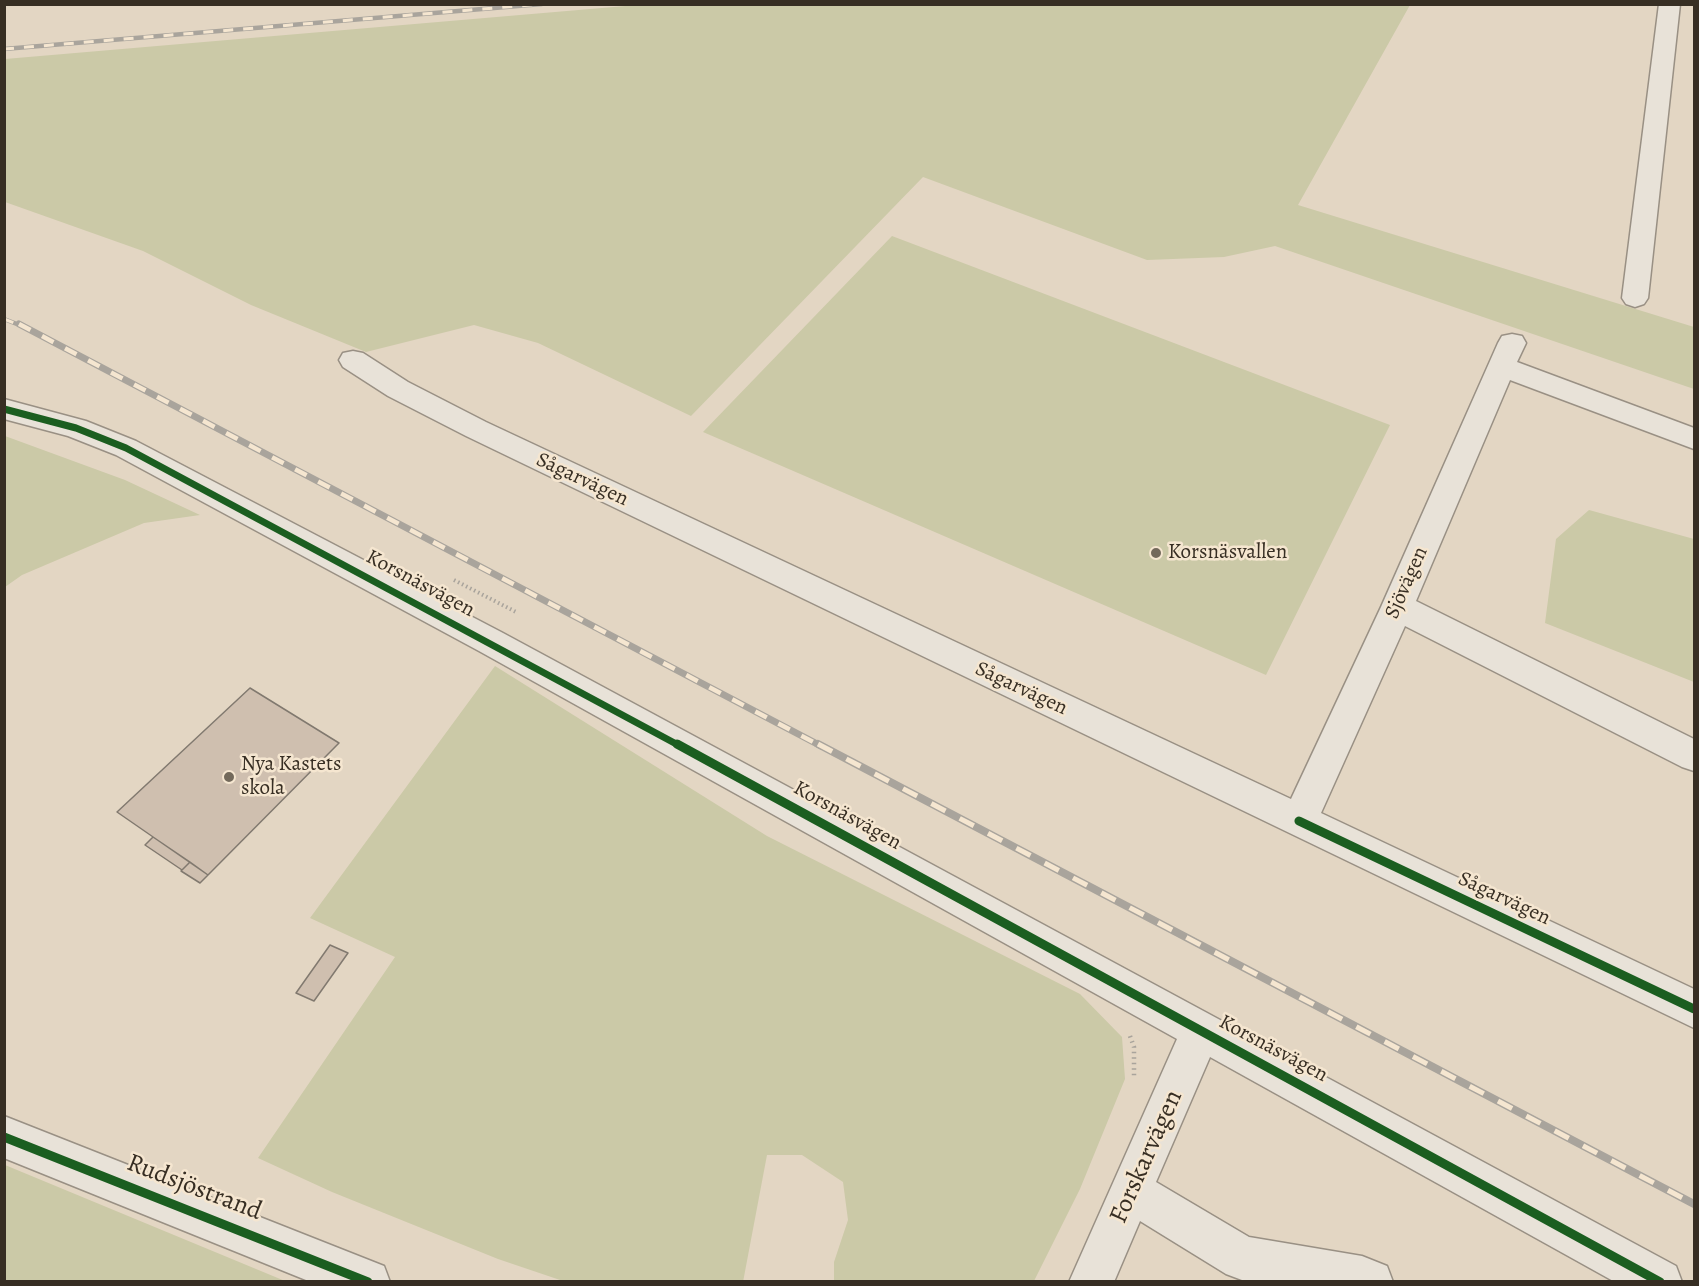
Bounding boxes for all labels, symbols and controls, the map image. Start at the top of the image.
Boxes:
street label: Sågarvägen [532,448,632,512]
place label: Korsnäsvallen [1168,540,1287,566]
street label: Sjövägen [1380,543,1434,623]
street label: Korsnäsvägen [361,545,479,623]
marker: Korsnäsvallen [1149,546,1163,560]
street label: Sågarvägen [971,657,1071,721]
place label: Nya Kastets skola [241,752,341,802]
marker: Nya Kastets skola [222,770,236,784]
street label: Korsnäsvägen [789,776,905,856]
street label: Sågarvägen [1454,867,1554,931]
street label: Korsnäsvägen [1214,1010,1332,1088]
street label: Forskarvägen [1104,1086,1190,1228]
street label: Rudsjöstrand [122,1148,266,1228]

